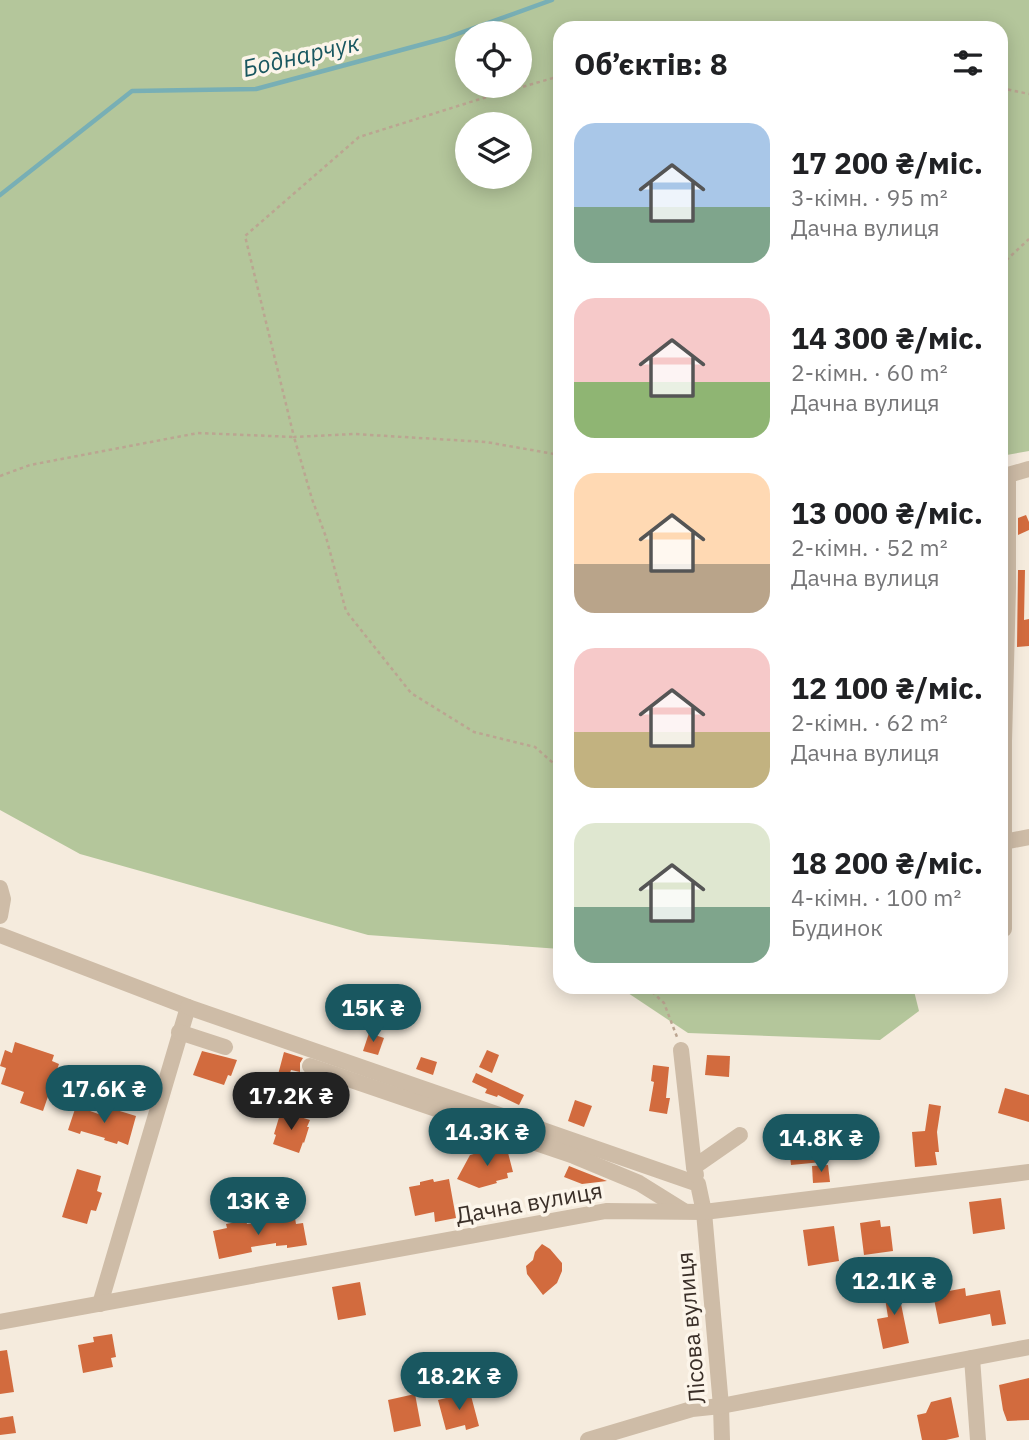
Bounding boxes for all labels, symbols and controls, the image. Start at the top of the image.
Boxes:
map controls [455,21,532,189]
button: locate [455,21,532,98]
water label: Боднарчук [239,26,363,84]
text: Об’єктів: 8 [574,44,728,83]
icon: filters [949,44,987,82]
button: layers [455,112,532,189]
text: 17 200 ₴/міс. [791,143,983,182]
icon: home [630,151,714,235]
text: 3-кімн. · 95 m² [791,182,948,212]
text: Дачна вулиця [791,212,940,242]
text: 14 300 ₴/міс. [791,318,983,357]
icon: home [630,326,714,410]
text: 2-кімн. · 60 m² [791,357,948,387]
text: Дачна вулиця [791,387,940,417]
text: 13 000 ₴/міс. [791,493,983,532]
icon: home [630,501,714,585]
text: 2-кімн. · 52 m² [791,532,948,562]
text: Дачна вулиця [791,562,940,592]
text: 12 100 ₴/міс. [791,668,983,707]
icon: home [630,676,714,760]
text: 2-кімн. · 62 m² [791,707,948,737]
text: Дачна вулиця [791,737,940,767]
text: 18 200 ₴/міс. [791,843,983,882]
icon: home [630,851,714,935]
text: 4-кімн. · 100 m² [791,882,961,912]
text: Будинок [791,912,883,942]
pin: 15K ₴ [324,984,422,1044]
text: 15K ₴ [341,992,405,1022]
pin: 17.6K ₴ [39,1066,169,1125]
pin: 17.2K ₴ [226,1072,356,1132]
text: 17.6K ₴ [62,1073,146,1103]
text: 17.2K ₴ [249,1080,333,1110]
pin: 14.3K ₴ [422,1108,552,1168]
pin: 14.8K ₴ [756,1114,886,1174]
text: 14.3K ₴ [445,1116,529,1146]
text: 14.8K ₴ [779,1122,863,1152]
street label: Дачна вулиця [453,1174,605,1230]
pin: 13K ₴ [209,1178,307,1237]
text: 13K ₴ [226,1185,290,1215]
street label: Лісова вулиця [668,1251,712,1405]
pin: 12.1K ₴ [829,1258,959,1317]
text: 12.1K ₴ [852,1265,936,1295]
pin: 18.2K ₴ [394,1352,524,1412]
text: 18.2K ₴ [417,1360,501,1390]

